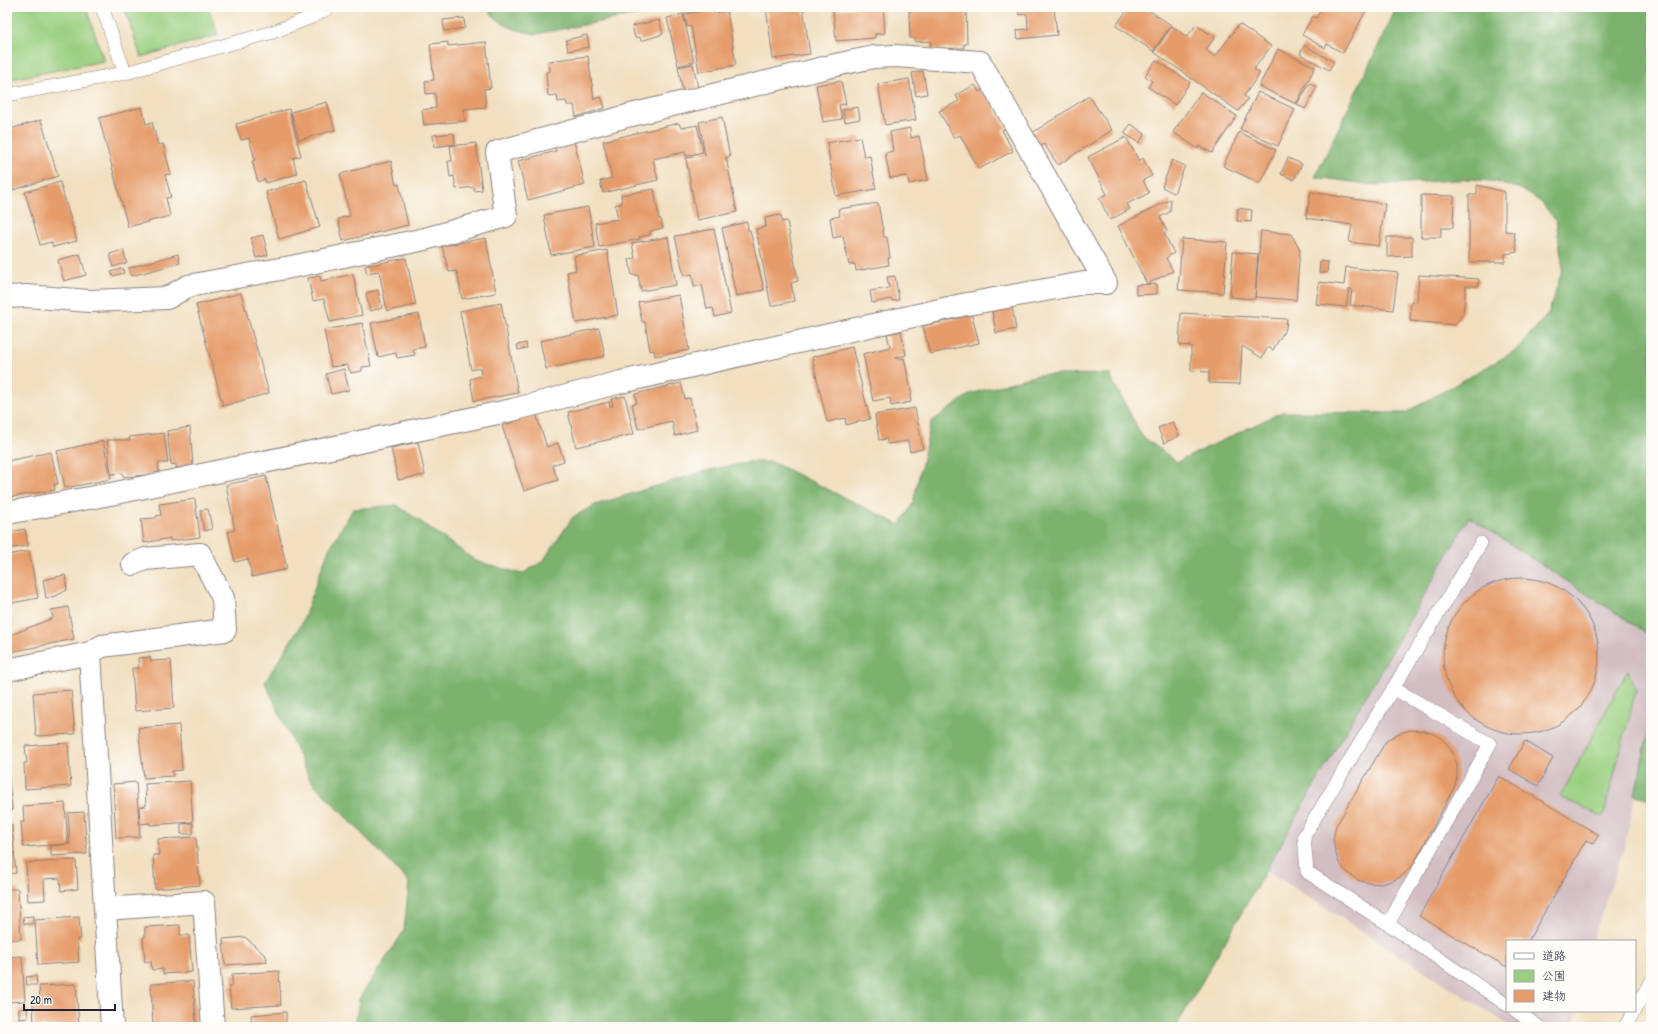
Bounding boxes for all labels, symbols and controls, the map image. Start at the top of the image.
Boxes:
legend [1506,940,1636,1012]
text: 道路 [1542,947,1566,964]
text: 公園 [1542,967,1566,984]
scale bar [24,986,115,1012]
text: 建物 [1542,987,1566,1004]
text: 20 m [30,991,52,1008]

